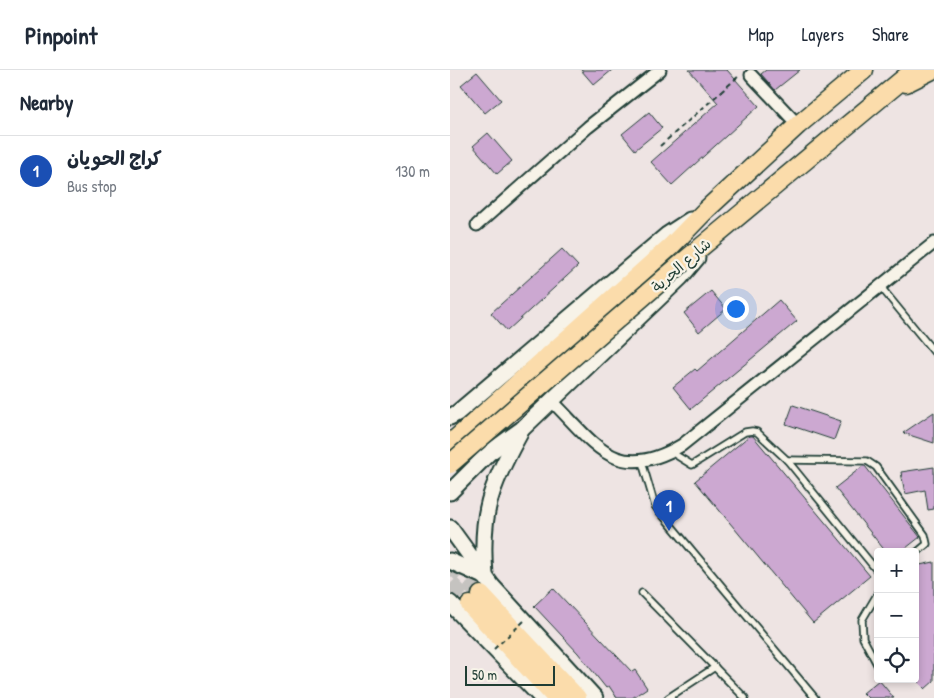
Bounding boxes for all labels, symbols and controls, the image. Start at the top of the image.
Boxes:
text: Pinpoint [25,19,97,51]
text: Map [748,22,774,47]
text: Layers [802,22,844,47]
text: Share [872,22,909,47]
text: Nearby [20,88,73,117]
text: كراج الحويان [67,145,162,171]
text: 1 [33,160,39,182]
text: 130 m [395,160,430,182]
text: Bus stop [67,175,116,197]
street label: شارع الحرية [647,233,715,297]
your location [723,296,749,322]
pin: 1 [653,490,685,531]
map controls [874,548,919,683]
button: + [874,548,919,593]
button: − [874,593,919,638]
button: locate [874,638,919,683]
scale bar [465,663,555,686]
text: 50 m [472,665,497,684]

